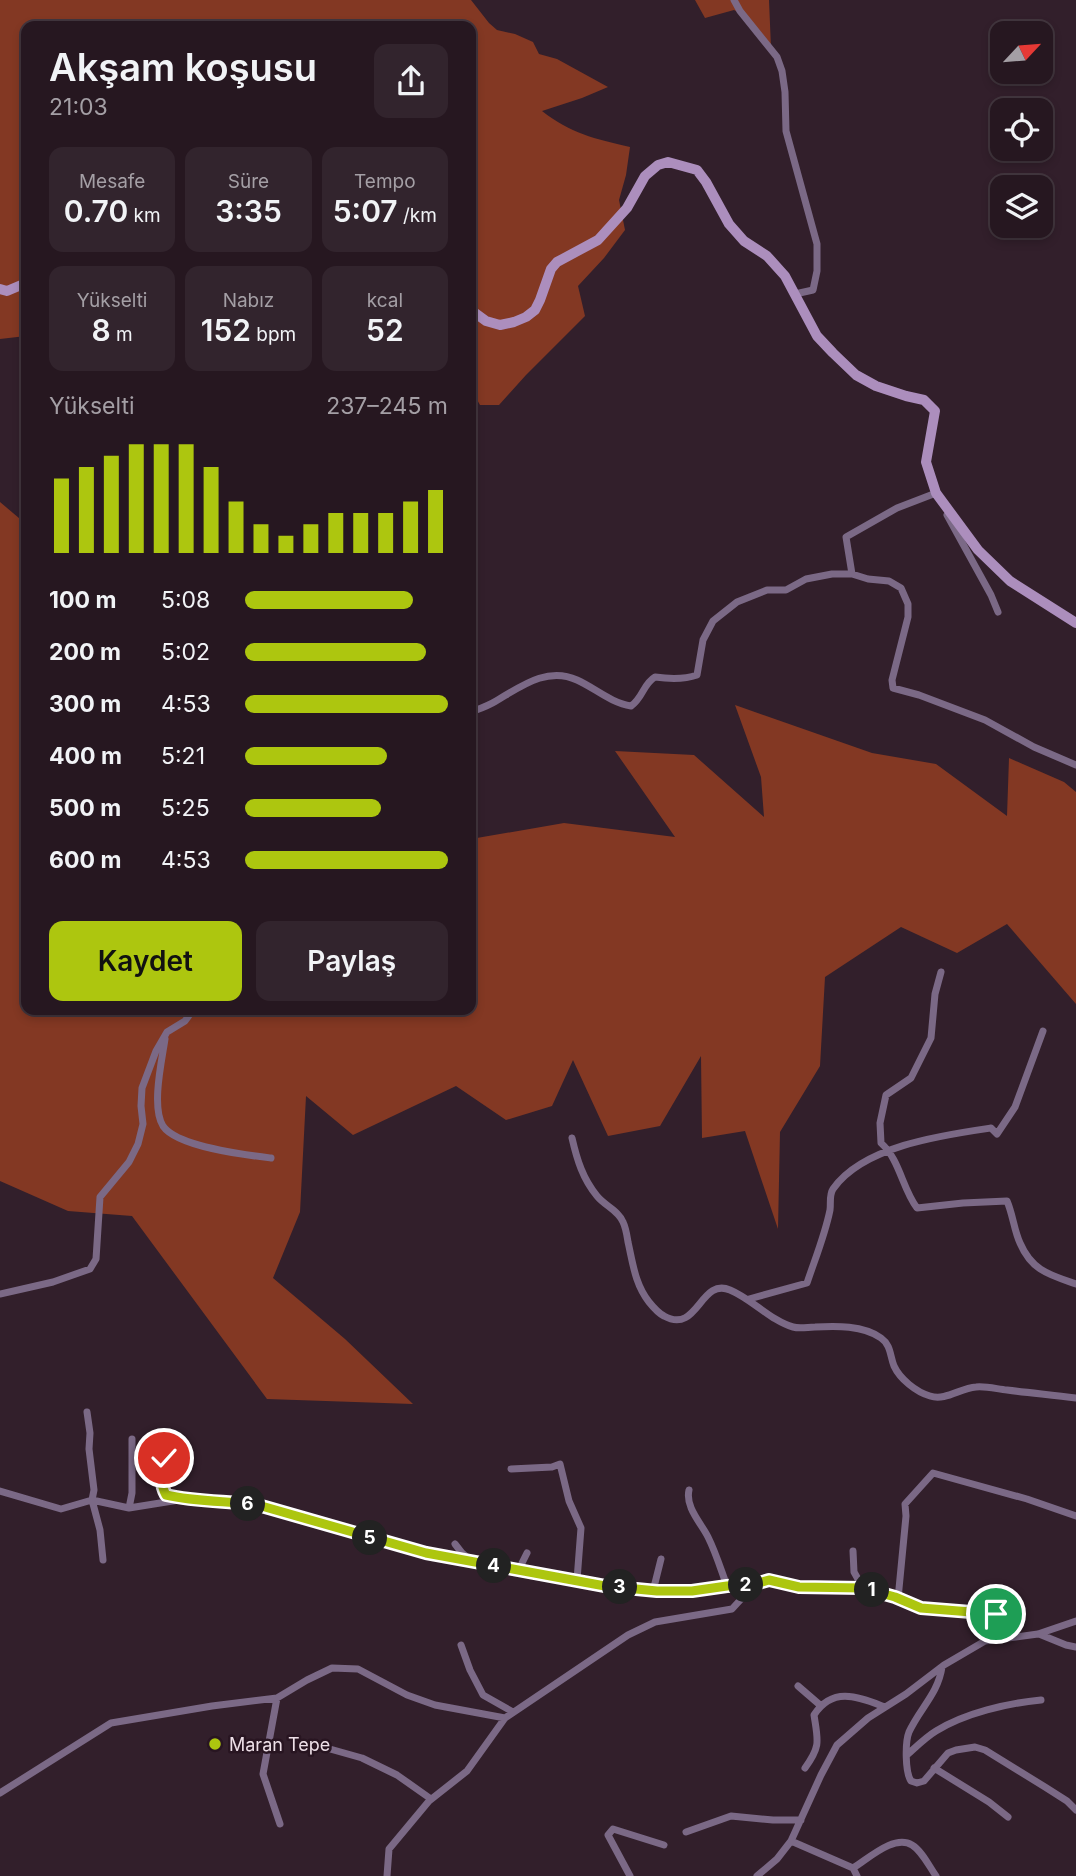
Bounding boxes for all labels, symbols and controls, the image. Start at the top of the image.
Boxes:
north arrow [990,21,1054,84]
map controls [990,21,1053,238]
text: Akşam koşusu [49,44,317,90]
button: share [374,44,448,118]
text: 21:03 [49,93,108,121]
button: locate [990,98,1053,161]
text: Mesafe [79,170,145,193]
text: Süre [228,170,269,193]
text: Tempo [354,170,416,193]
button: layers [990,175,1053,238]
text: 0.70 [64,193,128,229]
text: 3:35 [215,193,282,229]
text: 5:07 [333,193,398,229]
text: km [128,204,161,227]
text: /km [398,204,437,227]
text: Yükselti [77,289,147,312]
text: Nabız [223,289,274,312]
text: kcal [367,289,403,312]
text: 8 [92,312,111,348]
text: 152 [201,312,251,348]
text: 52 [366,312,404,348]
text: m [111,323,133,346]
text: bpm [251,323,296,346]
text: Yükselti [49,392,134,420]
text: 237–245 m [326,392,448,420]
text: 100 m [49,586,116,614]
text: 5:08 [161,586,210,614]
text: 200 m [49,638,121,666]
text: 5:02 [161,638,210,666]
text: 300 m [49,690,121,718]
text: 4:53 [161,690,211,718]
text: 400 m [49,742,122,770]
text: 5:21 [161,742,205,770]
text: 500 m [49,794,121,822]
text: 5:25 [161,794,210,822]
text: 600 m [49,846,121,874]
text: 4:53 [161,846,211,874]
button: Kaydet [49,921,242,1001]
button: Paylaş [256,921,448,1001]
pin [134,1428,194,1488]
icon: check [145,1439,183,1477]
pin: 6 [230,1486,266,1522]
text: 6 [241,1492,254,1515]
pin: 5 [352,1520,388,1556]
text: 5 [363,1526,376,1549]
pin: 4 [476,1548,512,1584]
text: 4 [487,1554,500,1577]
pin: 2 [728,1568,764,1602]
pin: 3 [602,1570,638,1604]
pin: 1 [854,1572,890,1608]
text: 2 [740,1573,751,1596]
text: 3 [613,1575,626,1598]
text: 1 [867,1578,876,1601]
pin [966,1584,1026,1644]
icon: arrive [977,1595,1015,1633]
place label: Maran Tepe [229,1734,330,1755]
marker: Maran Tepe [207,1736,223,1752]

